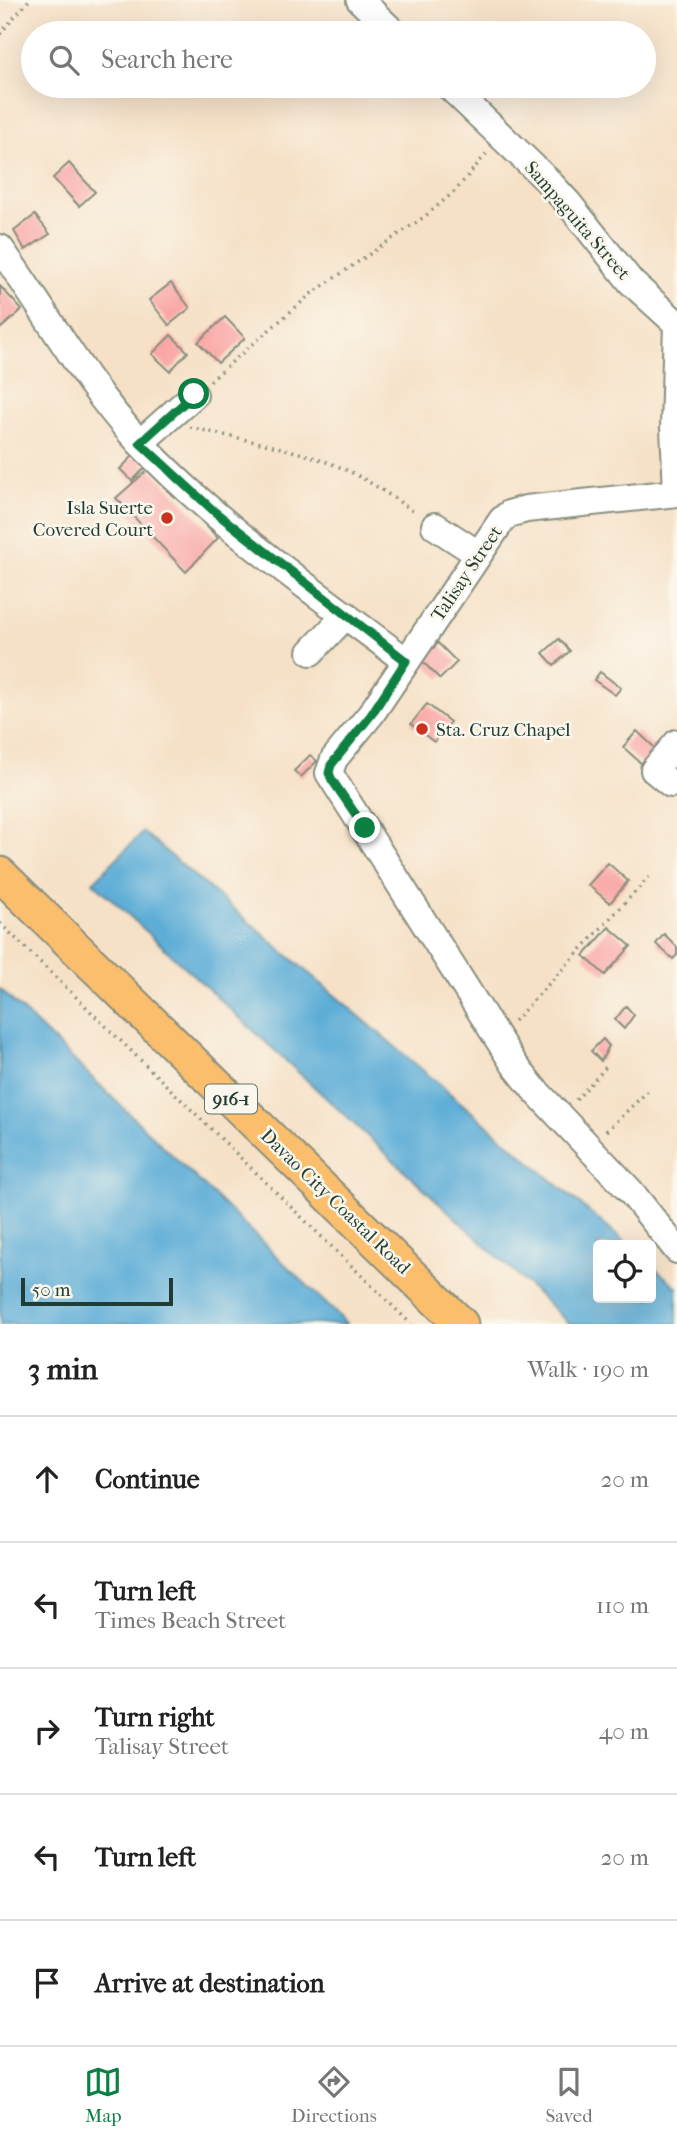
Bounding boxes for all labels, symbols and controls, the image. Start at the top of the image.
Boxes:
search box [21,21,656,98]
icon: search [45,41,83,79]
text: Search here [101,44,233,75]
street label: Sampaguita Street [520,157,635,285]
route start [178,378,209,409]
place label: Isla Suerte Covered Court [33,497,153,541]
marker: Isla Suerte Covered Court [159,510,175,526]
street label: Talisay Street [427,521,507,626]
place label: Sta. Cruz Chapel [436,719,571,741]
marker: Sta. Cruz Chapel [414,721,430,737]
route end [349,812,380,843]
road number: 916-1 [205,1084,257,1114]
street label: Davao City Coastal Road [256,1125,415,1279]
map controls [593,1240,656,1303]
button: locate [593,1240,656,1303]
scale bar [21,1275,173,1307]
text: 50 m [32,1279,71,1301]
text: 3 min [28,1352,98,1387]
text: Walk · 190 m [528,1356,649,1383]
icon: ahead [28,1460,66,1498]
text: Continue [95,1464,200,1495]
text: 20 m [600,1466,649,1493]
text: Turn left [95,1576,196,1607]
icon: left [28,1586,66,1624]
text: 110 m [596,1592,649,1619]
text: Times Beach Street [95,1607,286,1634]
text: Turn right [95,1702,215,1733]
icon: right [28,1712,66,1750]
text: 40 m [599,1718,649,1745]
text: Talisay Street [95,1733,229,1760]
icon: left [28,1838,66,1876]
text: Turn left [95,1842,196,1873]
text: 20 m [600,1844,649,1871]
icon: arrive [28,1964,66,2002]
text: Arrive at destination [95,1968,325,1999]
tab: Map [84,2063,122,2127]
tab: Directions [291,2063,377,2127]
tab: Saved [545,2063,593,2127]

